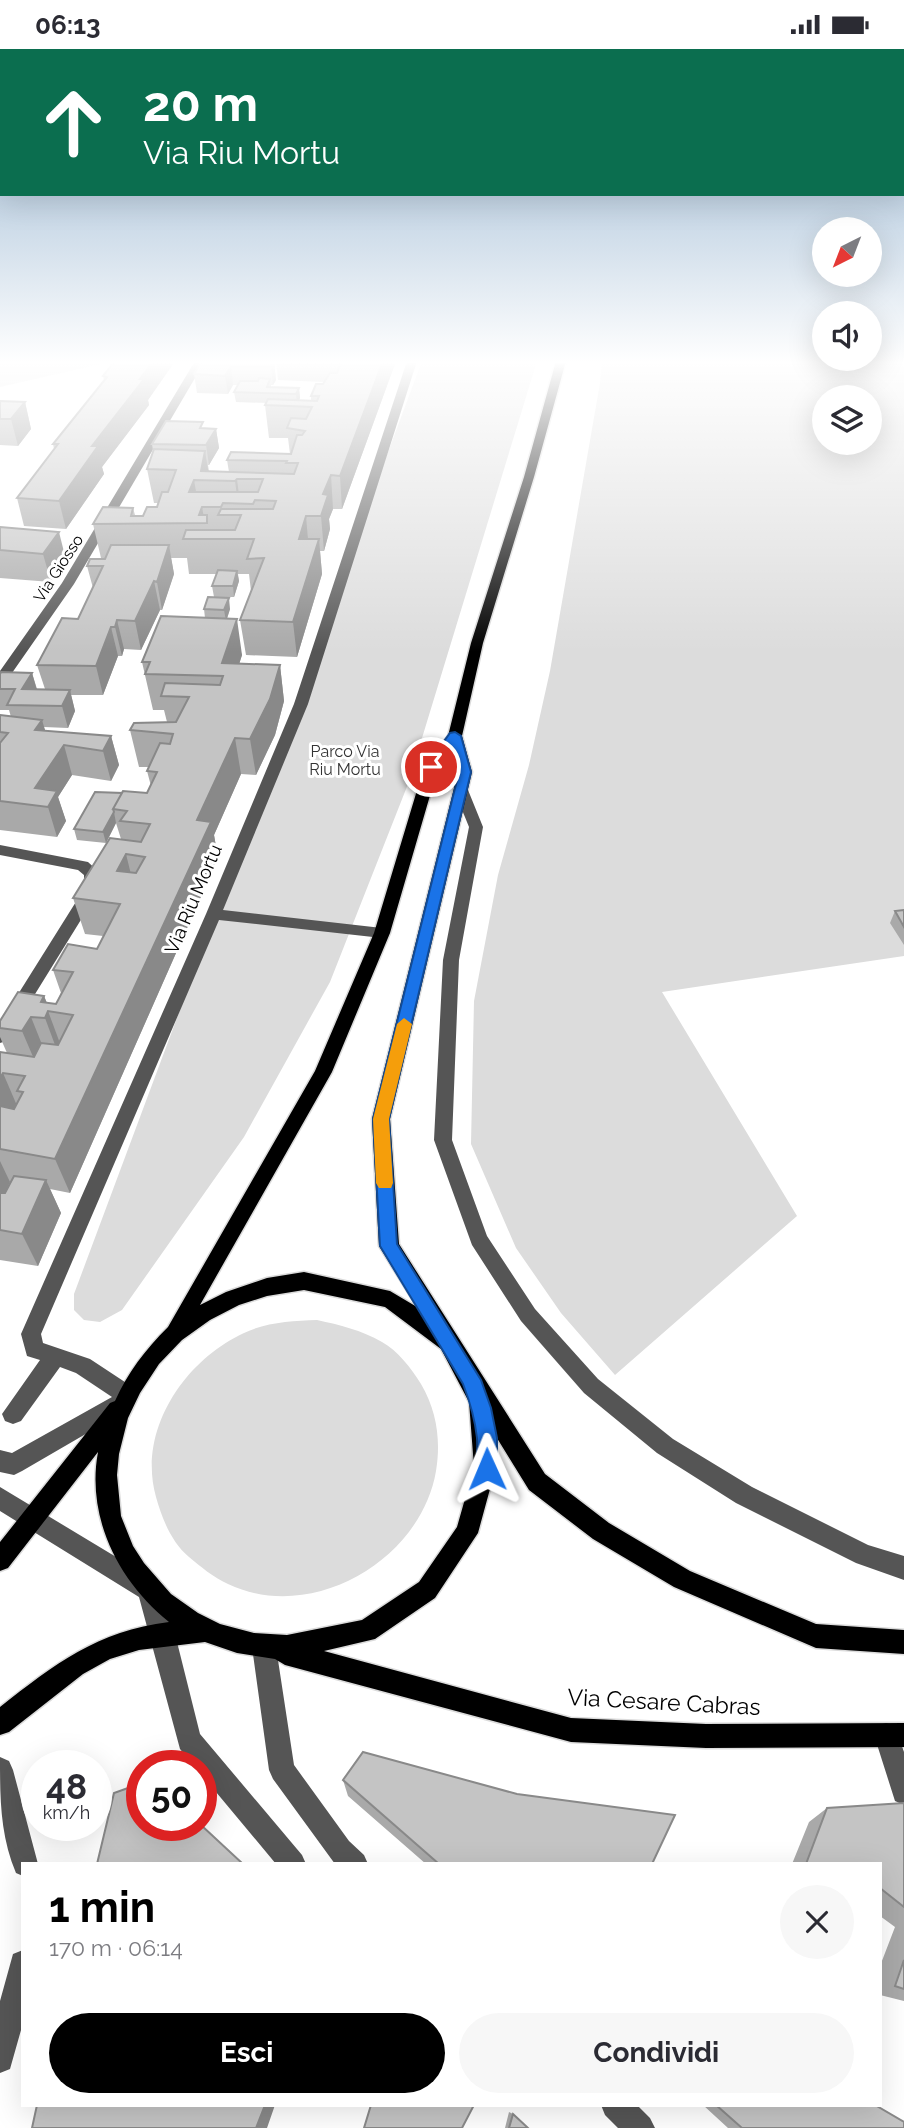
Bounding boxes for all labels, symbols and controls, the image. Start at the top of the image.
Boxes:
text: 06:13 [35,10,101,40]
text: 20 m [143,75,258,132]
icon: ahead [28,77,119,168]
text: Via Riu Mortu [143,134,340,171]
north arrow [812,217,882,287]
map controls [812,217,882,455]
button: sound [812,301,882,371]
button: layers [812,385,882,455]
street label: Via Giosso [30,531,87,606]
pin [401,737,461,797]
park label: Parco Via Riu Mortu [309,742,381,779]
icon: arrive [412,748,450,786]
street label: Via Riu Mortu [160,841,226,957]
position arrow [450,1432,524,1506]
street label: Via Cesare Cabras [567,1683,761,1720]
speed limit sign: 50 [126,1750,217,1841]
text: 48 [46,1766,87,1807]
text: km/h [43,1802,90,1823]
text: 1 min [49,1883,155,1932]
button: close [780,1885,854,1959]
text: 170 m · 06:14 [49,1934,183,1961]
button: Esci [49,2013,445,2093]
button: Condividi [459,2013,854,2093]

